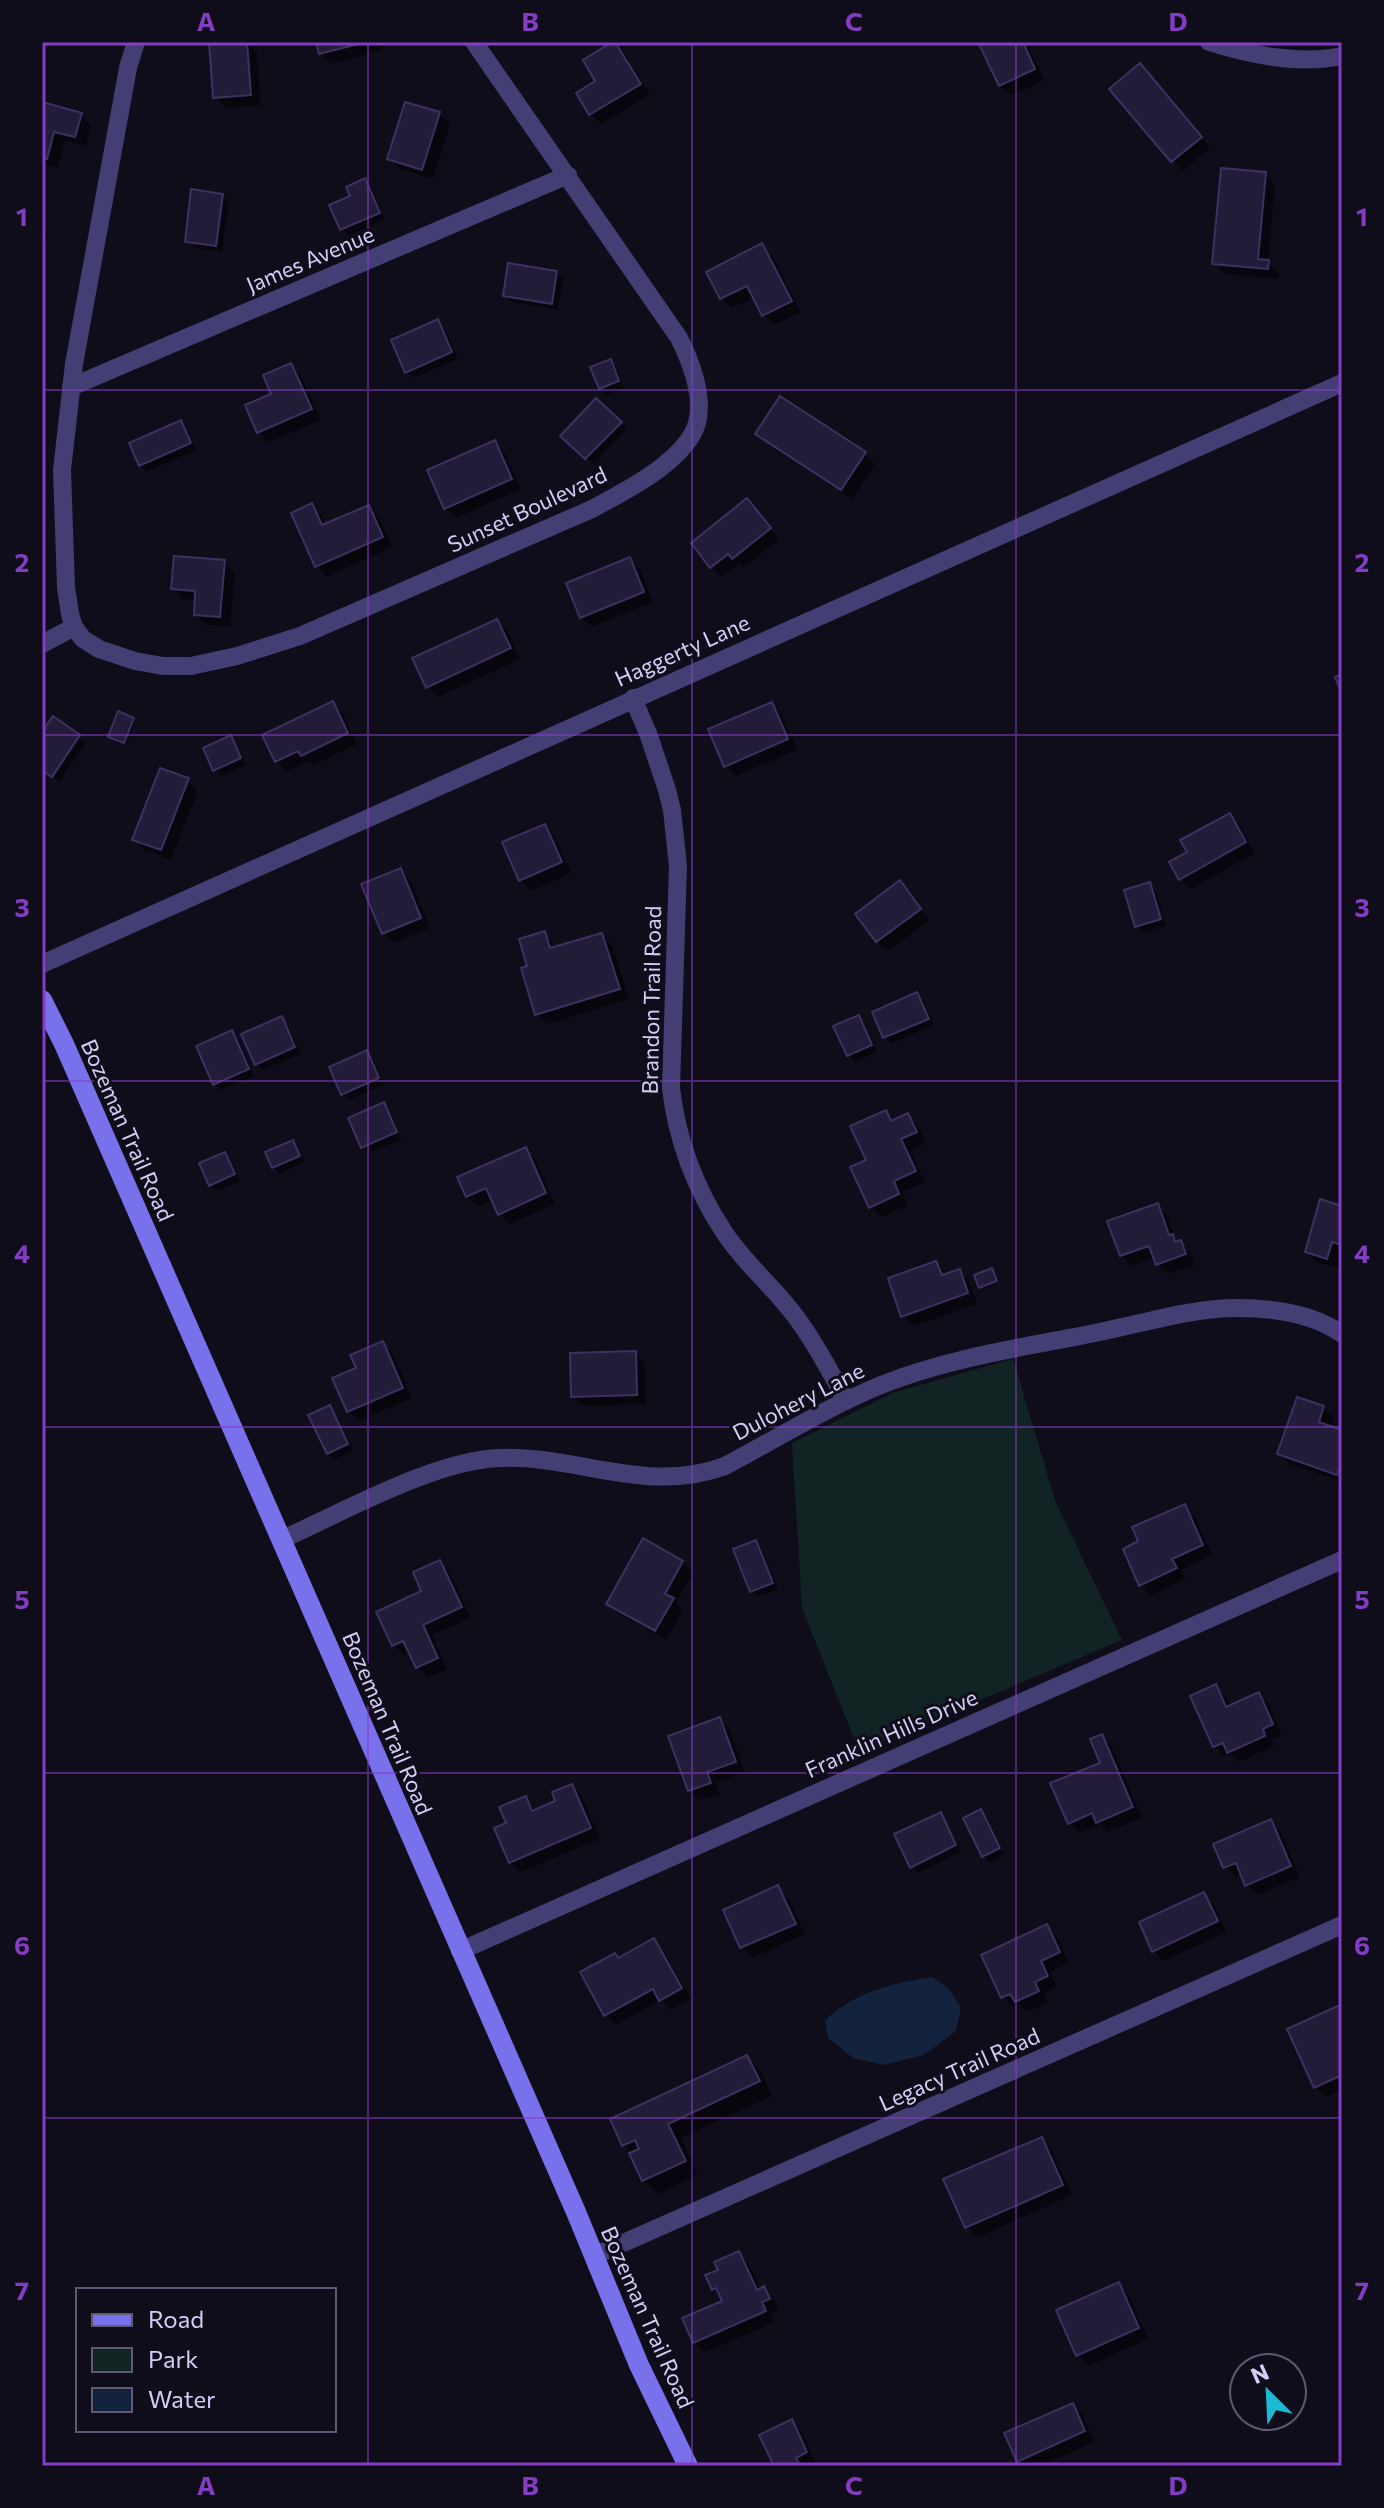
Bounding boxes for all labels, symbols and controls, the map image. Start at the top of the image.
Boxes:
text: A [197,5,216,36]
text: B [521,5,539,36]
text: C [845,5,863,36]
text: D [1168,5,1188,36]
text: 1 [16,200,28,231]
text: 1 [1356,200,1368,231]
street label: James Avenue [242,220,378,298]
street label: Sunset Boulevard [443,460,611,558]
text: 2 [15,546,29,577]
text: 2 [1355,546,1369,577]
street label: Haggerty Lane [610,608,754,692]
text: 3 [14,891,30,922]
text: 3 [1354,891,1370,922]
street label: Brandon Trail Road [636,905,666,1095]
street label: Bozeman Trail Road [76,1035,180,1225]
text: 4 [14,1237,30,1268]
text: 4 [1354,1237,1370,1268]
street label: Dulohery Lane [728,1356,868,1446]
text: 5 [14,1583,30,1614]
text: 5 [1354,1583,1370,1614]
street label: Bozeman Trail Road [337,1627,439,1819]
street label: Franklin Hills Drive [801,1683,981,1783]
text: 6 [14,1929,30,1960]
text: 6 [1354,1929,1370,1960]
street label: Legacy Trail Road [874,2021,1044,2117]
street label: Bozeman Trail Road [596,2222,700,2412]
text: 7 [15,2274,29,2305]
text: 7 [1355,2274,1369,2305]
legend [76,2288,336,2432]
text: Road [148,2304,204,2333]
text: Park [148,2344,198,2373]
north arrow [1228,2352,1308,2432]
text: N [1247,2358,1273,2389]
text: Water [148,2384,216,2413]
text: A [197,2469,216,2500]
text: B [521,2469,539,2500]
text: C [845,2469,863,2500]
text: D [1168,2469,1188,2500]

